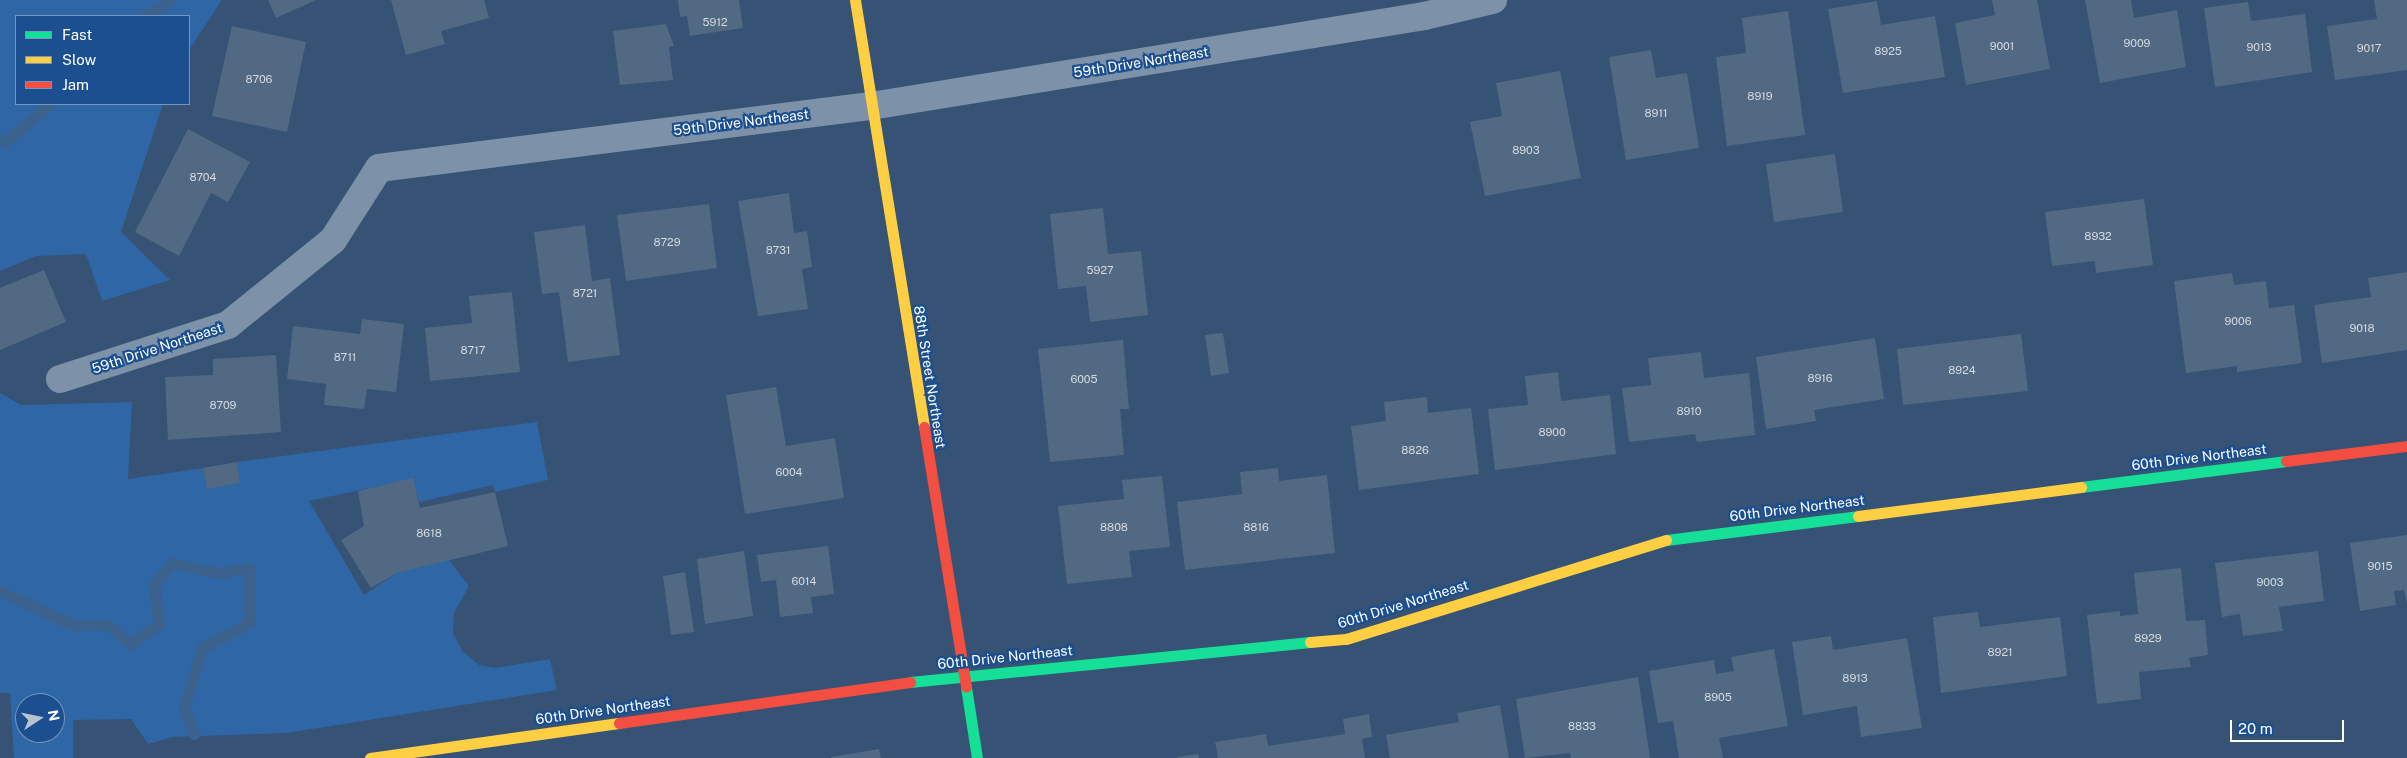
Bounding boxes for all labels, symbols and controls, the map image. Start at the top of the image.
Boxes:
legend [15,15,190,105]
house number: 5912 [703,15,727,29]
text: Fast [62,26,92,43]
house number: 9009 [2124,36,2150,50]
house number: 9001 [1990,39,2014,53]
house number: 9013 [2247,40,2271,54]
house number: 9017 [2357,41,2381,55]
street label: 59th Drive Northeast [1072,43,1210,81]
house number: 8925 [1874,44,1902,58]
text: Slow [62,51,96,68]
house number: 8706 [246,72,272,86]
text: Jam [62,76,89,93]
house number: 8919 [1747,89,1773,103]
street label: 59th Drive Northeast [672,105,810,139]
house number: 8911 [1645,106,1667,120]
house number: 8903 [1512,143,1540,157]
house number: 8704 [190,170,216,184]
house number: 8932 [2084,229,2112,243]
house number: 8729 [653,235,681,249]
house number: 8731 [766,243,790,257]
house number: 5927 [1086,263,1114,277]
house number: 8721 [573,286,597,300]
street label: 88th Street Northeast [910,304,950,450]
house number: 9006 [2225,314,2251,328]
street label: 59th Drive Northeast [89,319,225,377]
house number: 9018 [2349,321,2375,335]
house number: 8717 [461,343,485,357]
house number: 8711 [334,350,356,364]
house number: 8924 [1948,363,1976,377]
house number: 8916 [1807,371,1833,385]
house number: 6005 [1070,372,1098,386]
house number: 8709 [210,398,236,412]
house number: 8910 [1676,404,1702,418]
house number: 8900 [1538,425,1566,439]
street label: 60th Drive Northeast [2130,440,2268,474]
house number: 8826 [1401,443,1429,457]
house number: 6004 [775,465,803,479]
street label: 60th Drive Northeast [1728,491,1866,525]
house number: 8808 [1100,520,1128,534]
house number: 8816 [1243,520,1269,534]
house number: 8618 [416,526,442,540]
house number: 9015 [2367,559,2393,573]
house number: 6014 [792,574,816,588]
house number: 9003 [2256,575,2284,589]
street label: 60th Drive Northeast [1335,576,1471,632]
house number: 8929 [2134,631,2162,645]
street label: 60th Drive Northeast [936,642,1074,672]
house number: 8921 [1988,645,2012,659]
house number: 8913 [1842,671,1868,685]
house number: 8905 [1704,690,1732,704]
street label: 60th Drive Northeast [534,692,672,728]
north arrow [15,693,65,743]
text: N [45,708,63,722]
scale bar [2232,710,2346,742]
house number: 8833 [1568,719,1596,733]
text: 20 m [2238,720,2273,737]

